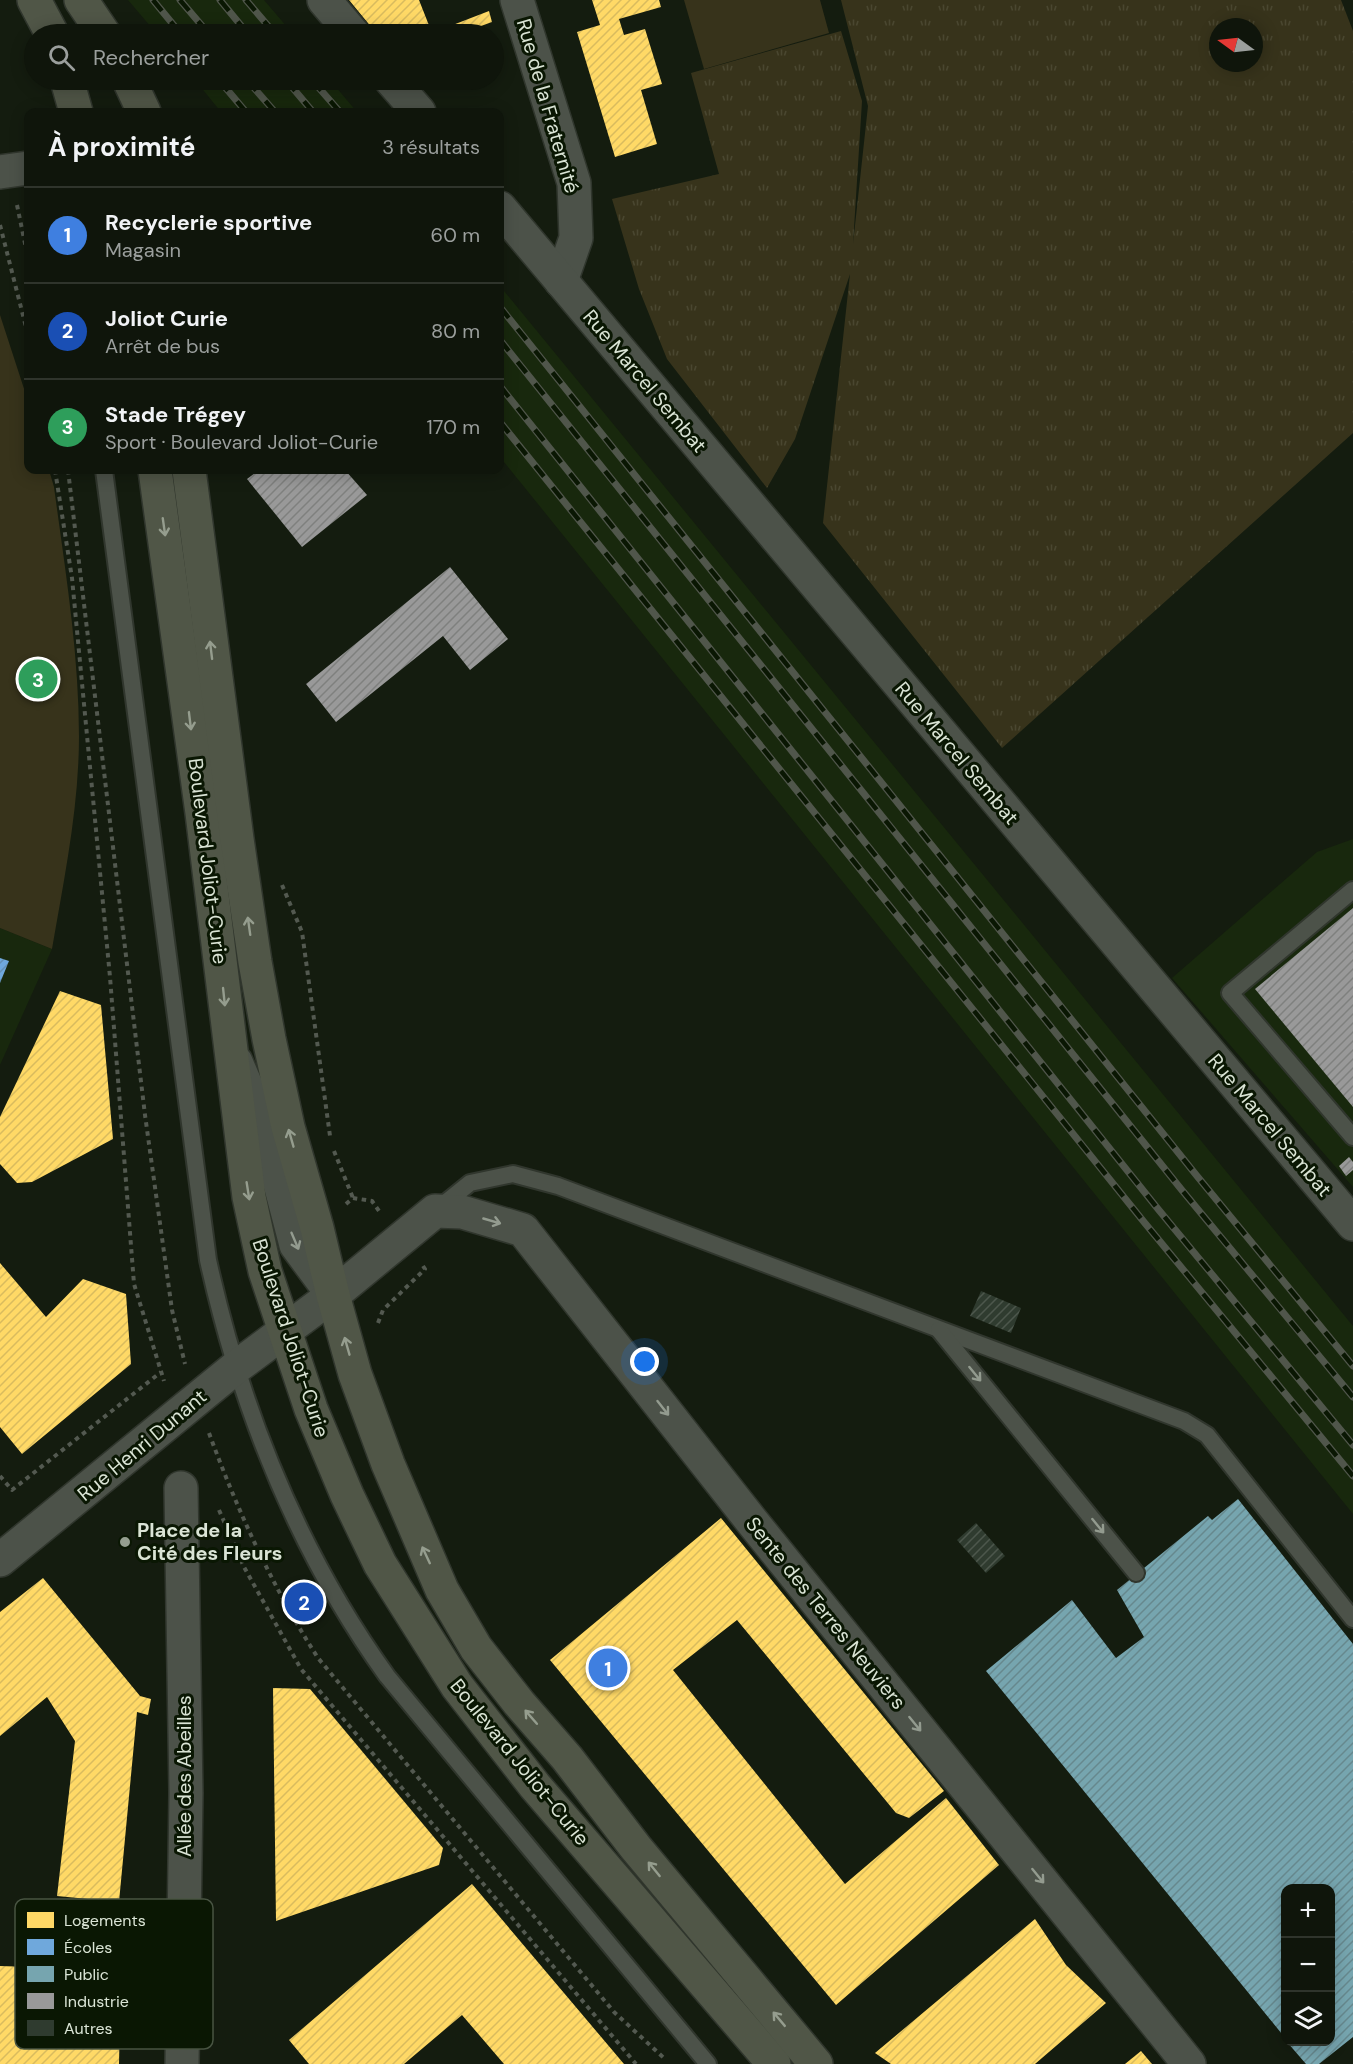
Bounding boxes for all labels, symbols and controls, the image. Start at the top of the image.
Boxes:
street label: Rue de la Fraternité [511,16,585,196]
north arrow [1209,18,1263,72]
search box [24,24,504,90]
icon: search [45,41,78,74]
text: Rechercher [93,43,209,72]
text: À proximité [48,130,195,164]
text: 3 résultats [382,134,480,160]
text: Recyclerie sportive [105,208,312,237]
text: 1 [64,222,71,248]
text: 60 m [431,222,480,248]
text: Magasin [105,237,181,263]
text: Joliot Curie [105,304,228,333]
street label: Rue Marcel Sembat [577,304,713,458]
text: 2 [62,318,73,344]
text: 80 m [431,318,480,344]
text: Arrêt de bus [105,333,220,359]
text: Stade Trégey [105,400,246,429]
text: 3 [61,414,74,440]
text: 170 m [427,414,480,440]
text: Sport · Boulevard Joliot-Curie [105,429,378,455]
one-way arrow [158,517,169,537]
one-way arrow [205,640,216,660]
pin: 3 [18,656,57,702]
street label: Rue Marcel Sembat [889,676,1025,830]
one-way arrow [185,710,196,730]
street label: Boulevard Joliot-Curie [182,757,234,965]
one-way arrow [244,917,255,936]
one-way arrow [219,987,230,1007]
street label: Rue Marcel Sembat [1202,1048,1338,1202]
one-way arrow [285,1129,296,1148]
one-way arrow [243,1181,254,1200]
one-way arrow [483,1216,502,1227]
one-way arrow [290,1231,301,1249]
street label: Boulevard Joliot-Curie [247,1235,335,1441]
one-way arrow [341,1337,352,1356]
your location [630,1347,659,1376]
one-way arrow [968,1366,981,1382]
street label: Rue Henri Dunant [72,1383,212,1507]
one-way arrow [656,1400,669,1416]
street label: Sente des Terres Neuviers [740,1511,912,1715]
place label: Place de la Cité des Fleurs [137,1517,283,1566]
one-way arrow [1091,1518,1104,1534]
marker: Place de la Cité des Fleurs [118,1535,132,1549]
one-way arrow [419,1546,431,1564]
pin: 2 [284,1580,324,1624]
pin: 1 [588,1646,628,1690]
street label: Boulevard Joliot-Curie [445,1673,595,1851]
street label: Allée des Abeilles [171,1695,197,1857]
one-way arrow [525,1710,539,1726]
one-way arrow [909,1716,922,1732]
one-way arrow [647,1862,661,1877]
one-way arrow [1031,1868,1044,1884]
map controls [1281,1884,1335,2046]
button: + [1281,1884,1335,1938]
legend [15,1899,213,2049]
text: Logements [64,1910,146,1931]
text: Écoles [64,1937,112,1958]
button: − [1281,1938,1335,1992]
text: Public [64,1964,109,1985]
text: Industrie [64,1991,129,2012]
button: layers [1281,1992,1335,2046]
one-way arrow [772,2011,785,2027]
text: Autres [64,2018,113,2039]

